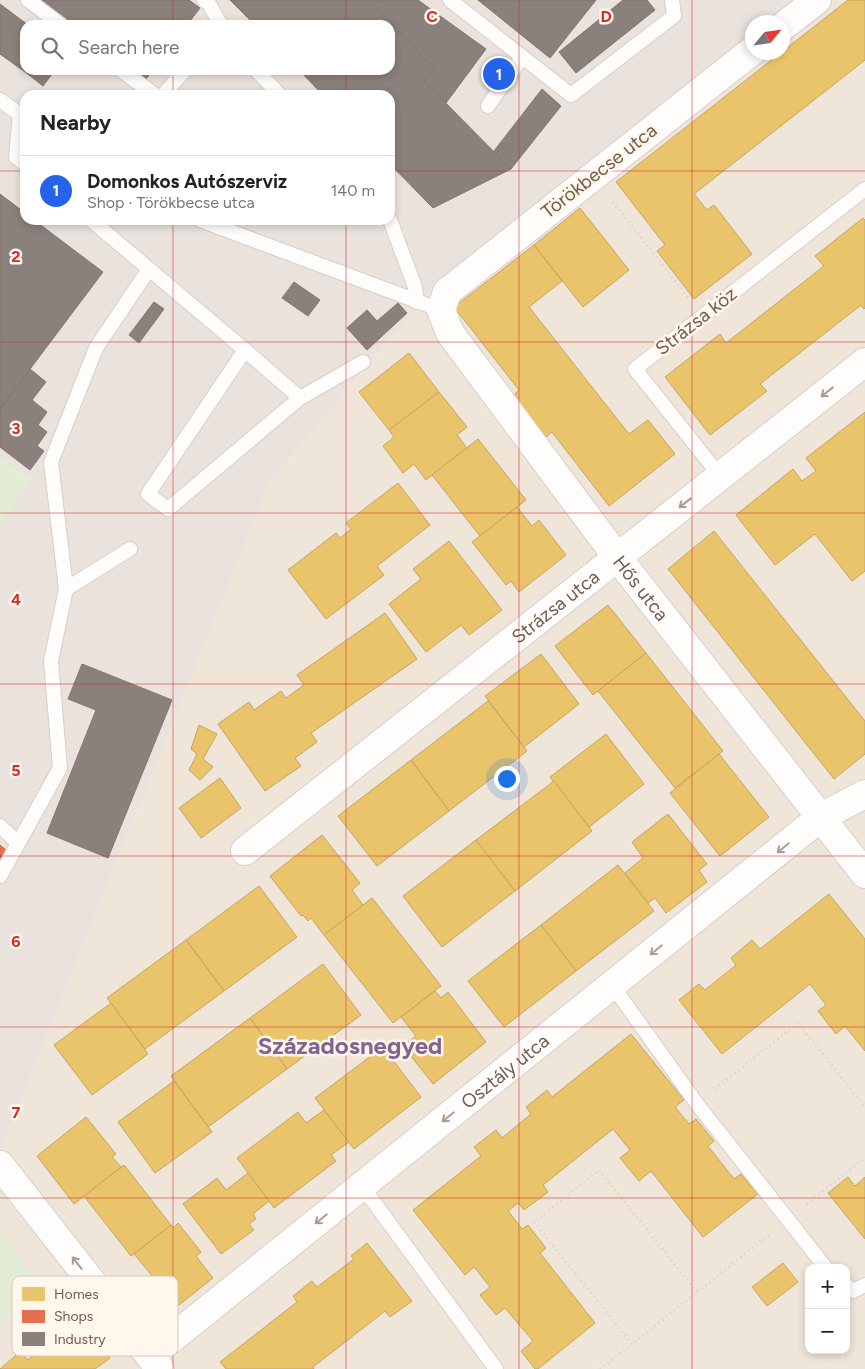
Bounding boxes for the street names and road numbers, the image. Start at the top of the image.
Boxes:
street label: Törökbecse utca [537,119,661,223]
street label: Strázsa köz [651,282,741,360]
street label: Hős utca [608,551,674,625]
street label: Strázsa utca [507,565,604,648]
street label: Osztály utca [456,1029,553,1113]

